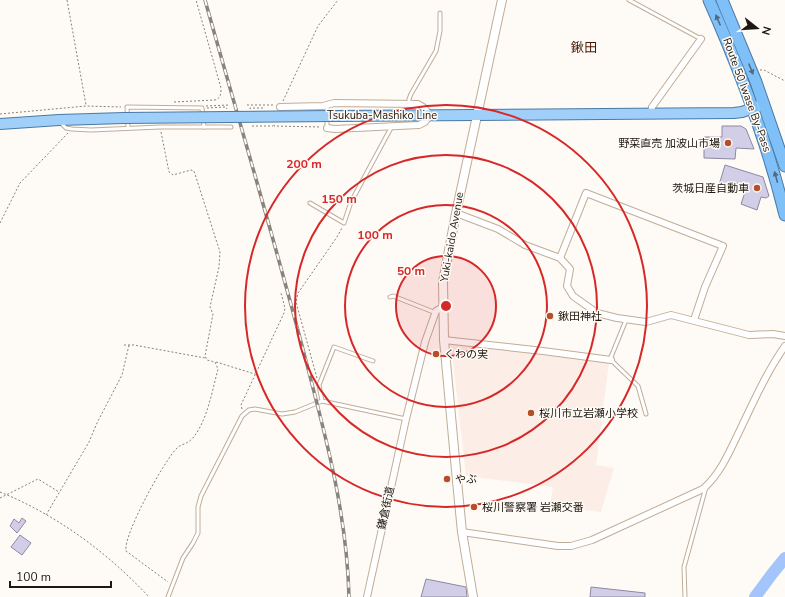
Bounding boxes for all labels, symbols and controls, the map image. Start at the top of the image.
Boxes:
north arrow [737,8,777,48]
one-way arrow [715,14,721,26]
text: N [758,25,774,37]
street label: Route 50 Iwase By-Pass [719,36,775,154]
district label: 鍬田 [571,39,597,57]
one-way arrow [748,63,754,75]
street label: Tsukuba-Mashiko Line [327,108,437,123]
place label: 野菜直売 加波山市場 [618,136,720,151]
marker: 野菜直売 加波山市場 [723,138,733,148]
text: 200 m [286,156,322,172]
one-way arrow [772,171,778,183]
place label: 茨城日産自動車 [672,181,749,196]
marker: 茨城日産自動車 [752,183,762,193]
text: 150 m [321,191,357,207]
street label: Yuki-kaido Avenue [437,191,467,284]
text: 100 m [357,227,393,243]
text: 50 m [397,263,425,279]
centre of rings [439,299,453,313]
place label: 鍬田神社 [558,309,602,324]
marker: 鍬田神社 [545,311,555,321]
place label: くわの実 [444,347,488,362]
marker: くわの実 [431,349,441,359]
place label: 桜川市立岩瀬小学校 [539,406,638,421]
marker: 桜川市立岩瀬小学校 [526,408,536,418]
place label: やぶ [455,472,477,487]
marker: やぶ [442,474,452,484]
street label: 鎌倉街道 [374,485,398,531]
place label: 桜川警察署 岩瀬交番 [482,500,584,515]
marker: 桜川警察署 岩瀬交番 [469,502,479,512]
scale bar [10,563,111,589]
text: 100 m [16,569,51,585]

